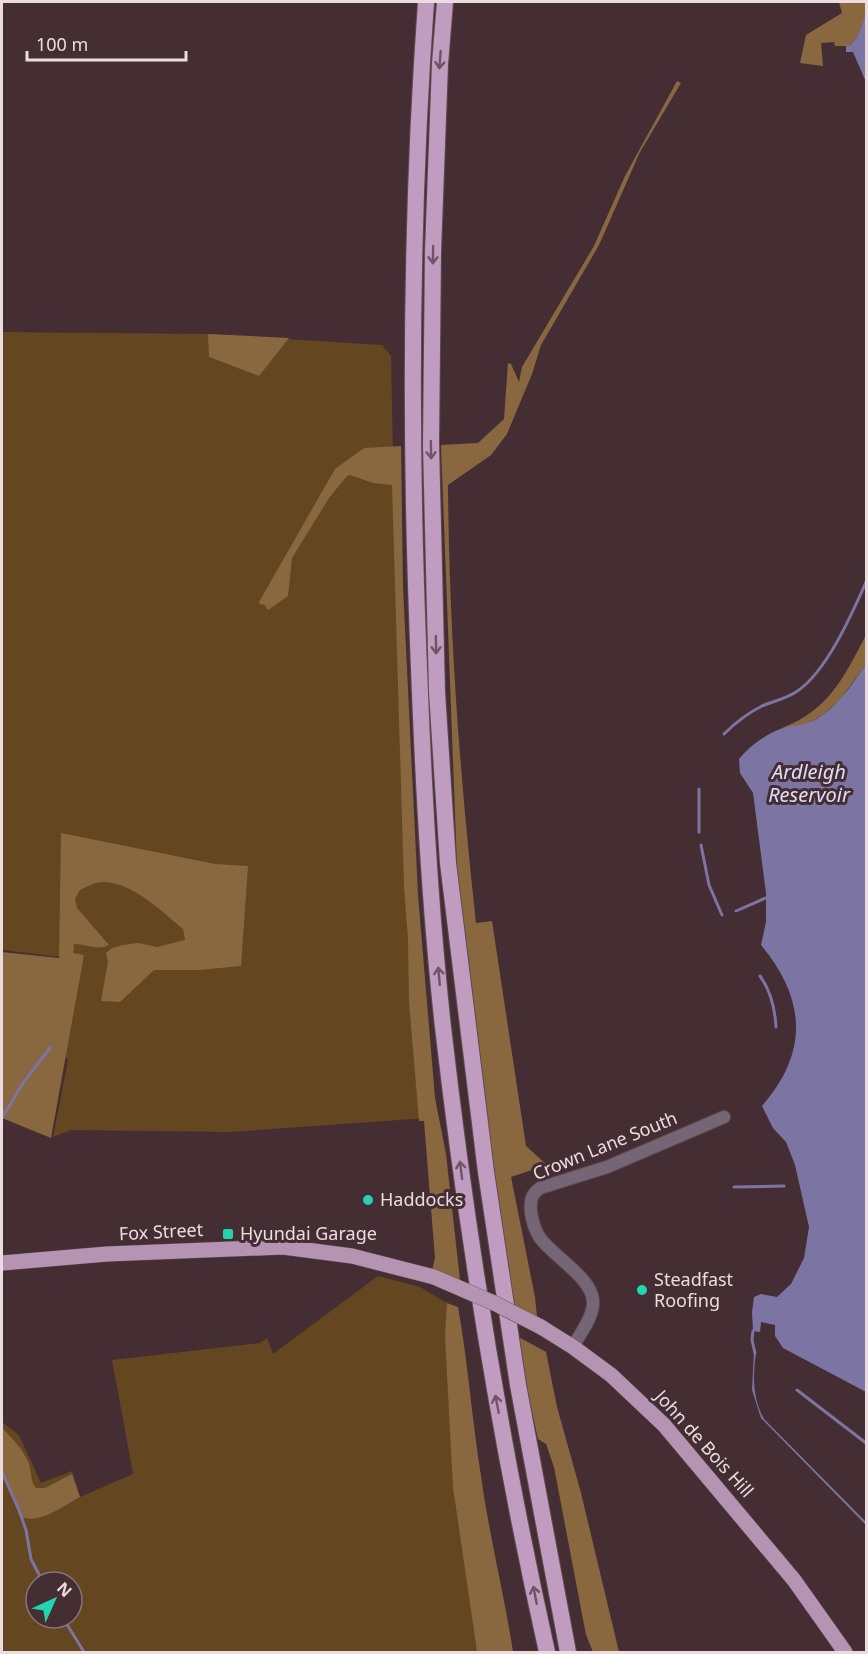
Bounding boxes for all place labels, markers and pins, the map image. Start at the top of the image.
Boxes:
place label: Haddocks [380,1187,463,1211]
marker: Haddocks [361,1193,375,1207]
place label: Hyundai Garage [240,1221,377,1245]
marker: Hyundai Garage [221,1227,235,1241]
place label: Steadfast Roofing [654,1267,734,1312]
marker: Steadfast Roofing [635,1283,649,1297]

